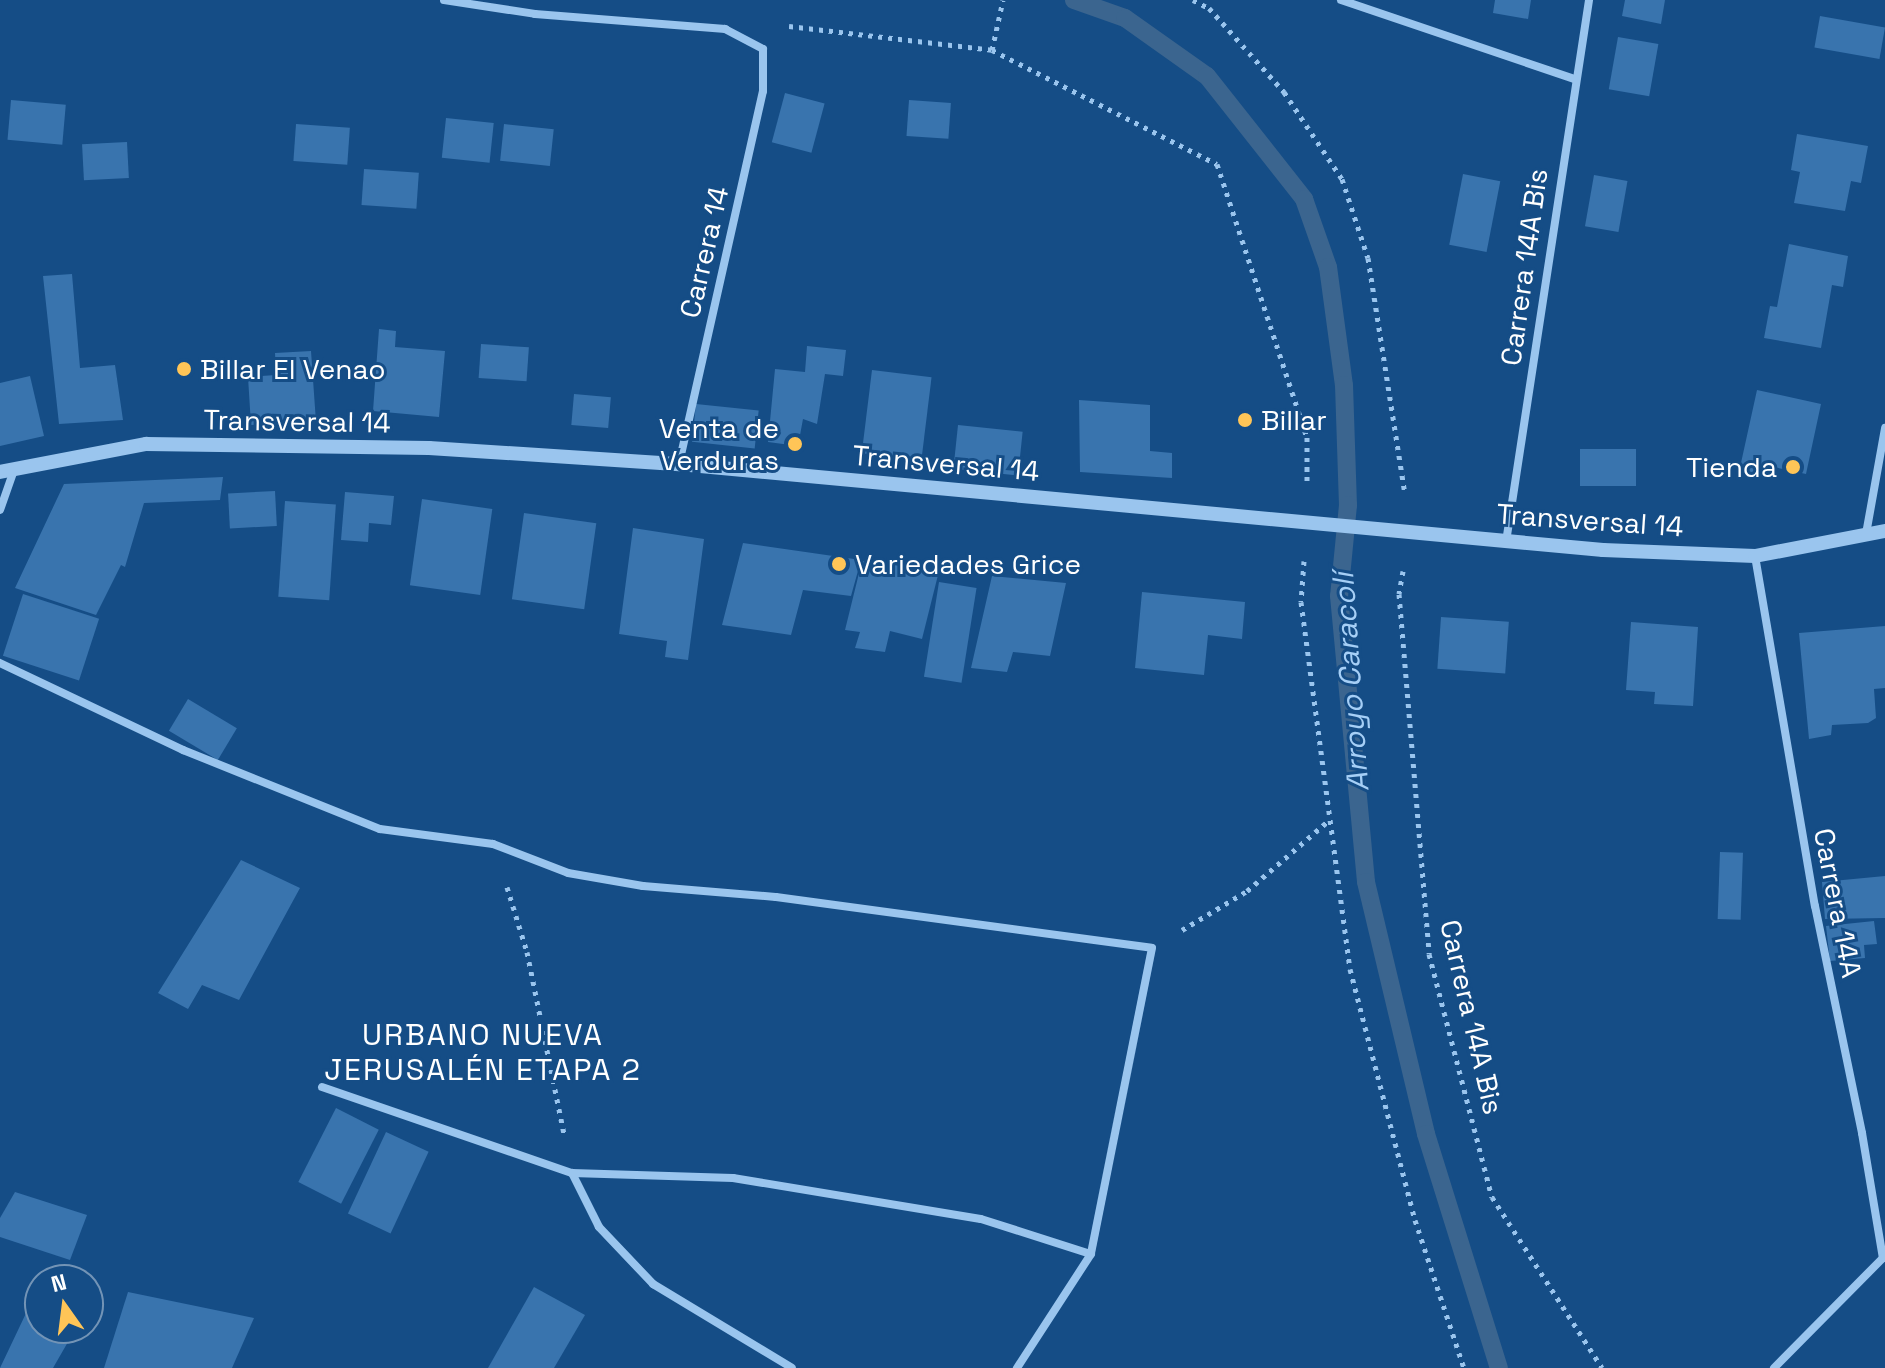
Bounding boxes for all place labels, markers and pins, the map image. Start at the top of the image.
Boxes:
place label: Billar El Venao [200,352,386,386]
marker: Billar El Venao [175,360,193,378]
place label: Billar [1261,403,1327,437]
place label: Venta de Verduras [659,411,779,477]
marker: Billar [1236,411,1254,429]
marker: Venta de Verduras [786,435,804,453]
place label: Tienda [1686,450,1777,484]
marker: Tienda [1784,458,1802,476]
place label: Variedades Grice [855,547,1081,581]
marker: Variedades Grice [830,555,848,573]

